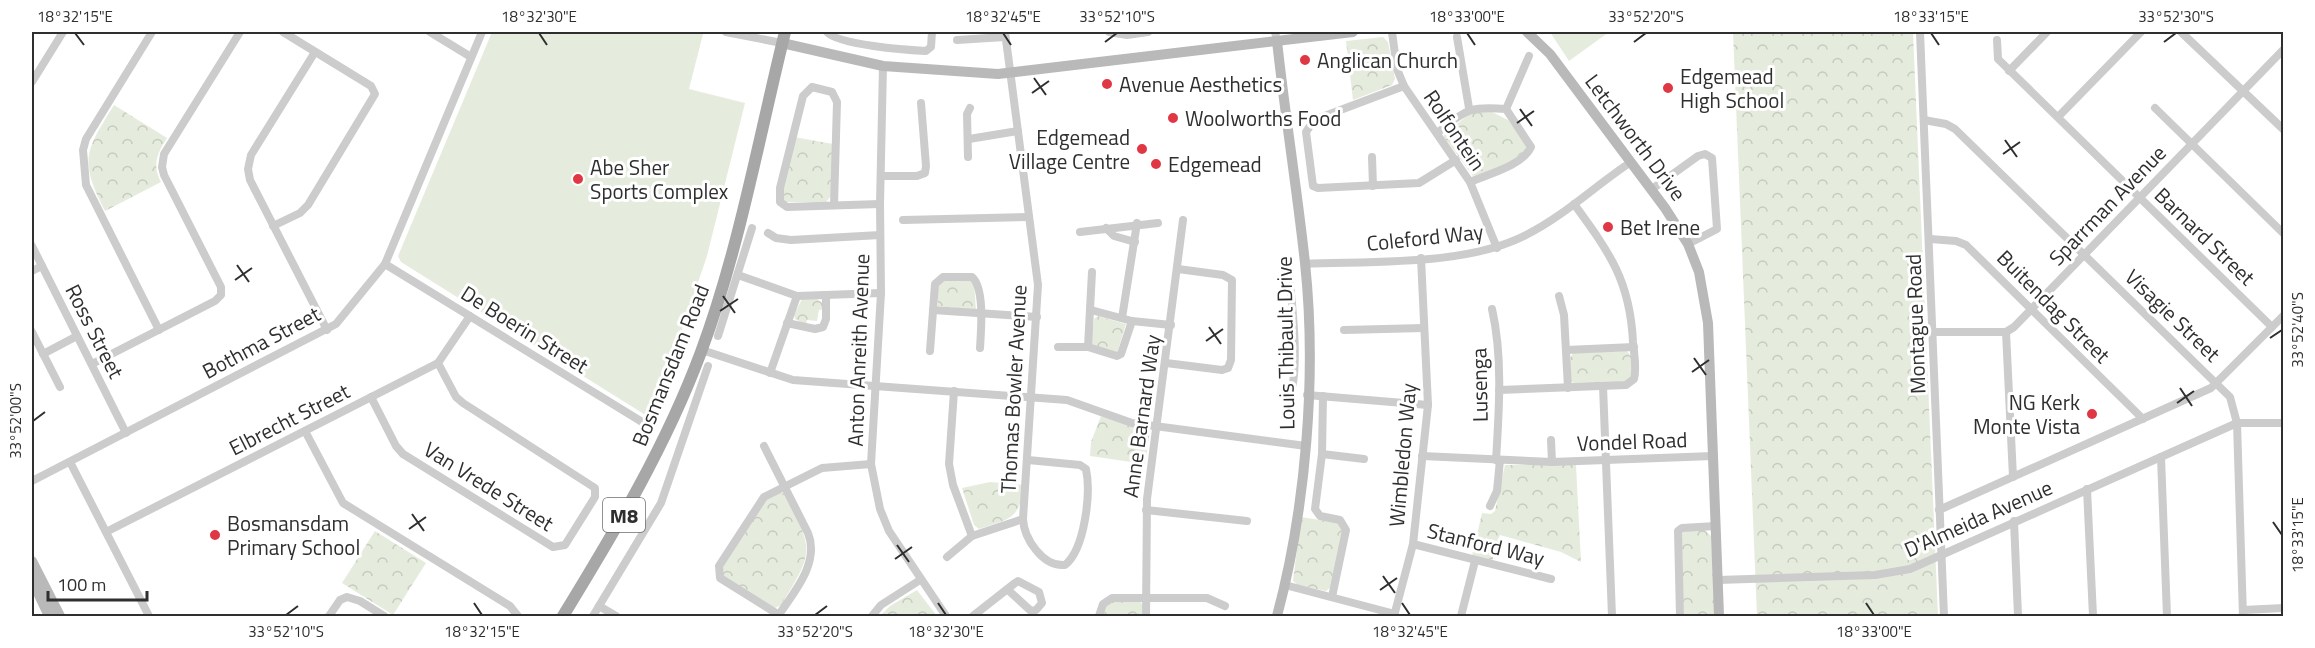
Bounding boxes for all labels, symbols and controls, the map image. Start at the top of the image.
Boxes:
text: 18°32'15"E [37,5,113,28]
text: 18°32'30"E [501,5,577,28]
text: 18°32'45"E [965,5,1041,28]
text: 33°52'10"S [1079,5,1155,28]
text: 18°33'00"E [1429,5,1505,28]
text: 33°52'20"S [1608,5,1684,28]
text: 18°33'15"E [1893,5,1969,28]
text: 33°52'30"S [2138,5,2214,28]
place label: Anglican Church [1317,44,1458,76]
marker: Anglican Church [1298,53,1312,67]
place label: Edgemead High School [1680,60,1784,116]
street label: Letchworth Drive [1578,67,1694,207]
place label: Avenue Aesthetics [1119,68,1282,100]
marker: Avenue Aesthetics [1100,77,1114,91]
marker: Edgemead High School [1661,81,1675,95]
street label: Rolfontein [1416,83,1494,177]
place label: Woolworths Food [1185,102,1341,134]
marker: Woolworths Food [1166,111,1180,125]
place label: Edgemead Village Centre [1009,121,1130,177]
street label: Sparrman Avenue [2041,137,2173,273]
marker: Edgemead Village Centre [1135,142,1149,156]
place label: Edgemead [1168,148,1262,180]
place label: Abe Sher Sports Complex [590,151,729,207]
marker: Edgemead [1149,157,1163,171]
marker: Abe Sher Sports Complex [571,172,585,186]
street label: Barnard Street [2147,180,2263,293]
place label: Bet Irene [1620,211,1700,243]
street label: Coleford Way [1365,215,1485,259]
marker: Bet Irene [1601,220,1615,234]
street label: Buitendag Street [1990,242,2118,370]
street label: Anton Anreith Avenue [839,253,877,447]
street label: Montague Road [1897,253,1933,395]
street label: Louis Thibault Drive [1267,256,1303,430]
street label: Visagie Street [2118,261,2228,369]
street label: De Boerin Street [455,277,596,381]
street label: Ross Street [58,278,133,384]
street label: Bosmansdam Road [623,279,717,451]
street label: Thomas Bowler Avenue [992,284,1034,494]
text: 33°52'40"S [2286,292,2309,368]
street label: Bothma Street [196,297,326,387]
street label: Anne Barnard Way [1114,332,1168,500]
street label: Lusenga [1462,347,1496,422]
street label: Elbrecht Street [223,375,355,463]
street label: Wimbledon Way [1380,382,1424,528]
text: 33°52'00"S [4,383,27,459]
place label: NG Kerk Monte Vista [1973,386,2080,442]
marker: NG Kerk Monte Vista [2085,407,2099,421]
street label: Vondel Road [1576,423,1688,459]
street label: Van Vrede Street [418,433,561,539]
street label: D'Almeida Avenue [1899,471,2057,565]
text: 18°33'15"E [2286,497,2309,573]
road number: M8 [603,498,645,532]
place label: Bosmansdam Primary School [227,507,360,563]
street label: Stanford Way [1424,514,1548,574]
marker: Bosmansdam Primary School [208,528,222,542]
scale bar [48,564,147,602]
text: 100 m [57,571,106,598]
text: 33°52'10"S [248,620,324,643]
text: 18°32'15"E [444,620,520,643]
text: 33°52'20"S [777,620,853,643]
text: 18°32'30"E [908,620,984,643]
text: 18°32'45"E [1372,620,1448,643]
text: 18°33'00"E [1836,620,1912,643]

